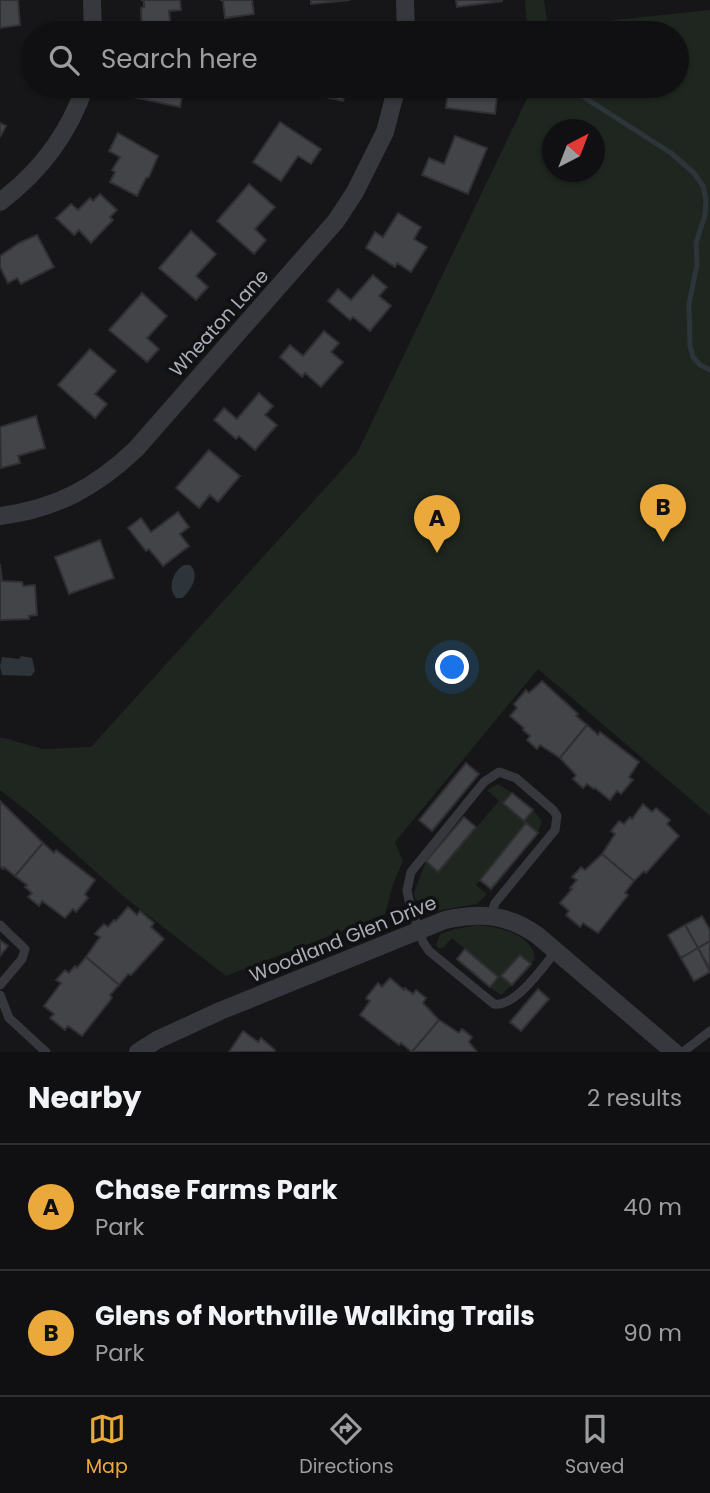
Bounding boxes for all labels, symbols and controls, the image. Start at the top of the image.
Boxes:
search box [21,21,689,98]
icon: search [45,41,83,79]
text: Search here [101,41,258,77]
north arrow [542,119,605,182]
street label: Wheaton Lane [163,263,275,383]
pin: B [640,484,686,542]
pin: A [414,495,460,553]
your location [435,650,469,684]
street label: Woodland Glen Drive [245,889,441,989]
text: Nearby [28,1076,142,1119]
text: 2 results [587,1082,682,1114]
text: Chase Farms Park [95,1172,338,1208]
text: A [43,1191,59,1223]
text: 40 m [623,1191,682,1223]
text: Park [95,1211,144,1243]
text: Glens of Northville Walking Trails [95,1298,535,1334]
text: B [43,1317,59,1349]
text: 90 m [623,1317,682,1349]
text: Park [95,1337,144,1369]
tab: Map [86,1410,128,1481]
tab: Directions [299,1410,394,1481]
tab: Saved [565,1410,624,1481]

